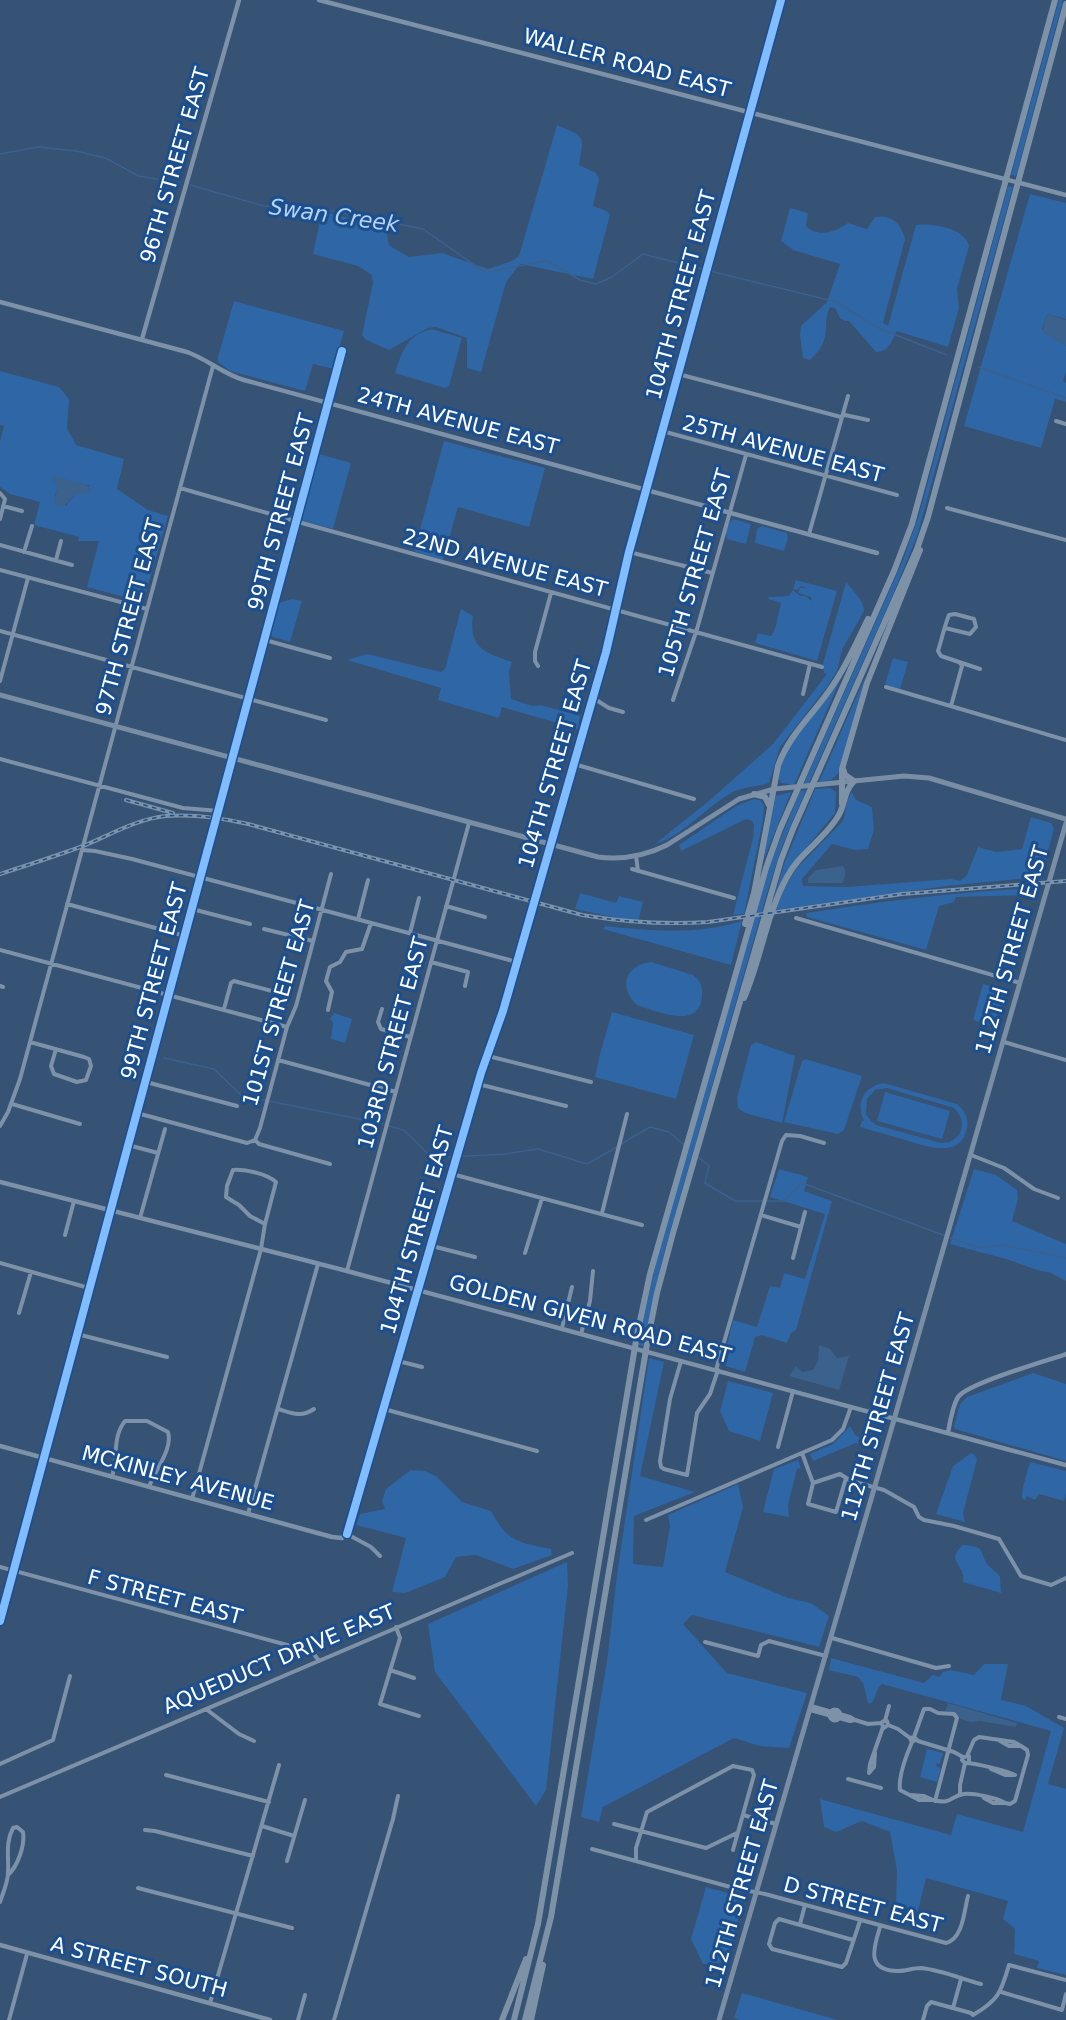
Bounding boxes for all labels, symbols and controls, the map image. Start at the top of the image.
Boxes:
street label: WALLER ROAD EAST [521,24,733,102]
street label: 96TH STREET EAST [136,64,215,266]
street label: 104TH STREET EAST [641,187,721,402]
water label: Swan Creek [268,194,402,237]
street label: 24TH AVENUE EAST [355,383,561,459]
street label: 99TH STREET EAST [243,411,319,613]
street label: 25TH AVENUE EAST [680,411,886,487]
street label: 105TH STREET EAST [654,466,736,680]
street label: 97TH STREET EAST [91,516,167,718]
street label: 22ND AVENUE EAST [400,524,610,602]
street label: 104TH STREET EAST [514,657,596,871]
street label: 112TH STREET EAST [971,843,1053,1057]
street label: 99TH STREET EAST [116,880,192,1082]
street label: 101ST STREET EAST [238,897,320,1109]
street label: 103RD STREET EAST [353,934,433,1151]
street label: 104TH STREET EAST [376,1123,458,1337]
street label: GOLDEN GIVEN ROAD EAST [447,1270,734,1368]
street label: 112TH STREET EAST [837,1310,919,1524]
street label: MCKINLEY AVENUE [79,1441,277,1515]
street label: F STREET EAST [85,1565,245,1629]
street label: AQUEDUCT DRIVE EAST [159,1599,399,1719]
street label: 112TH STREET EAST [701,1777,783,1991]
street label: D STREET EAST [781,1872,945,1938]
street label: A STREET SOUTH [48,1932,230,2002]

